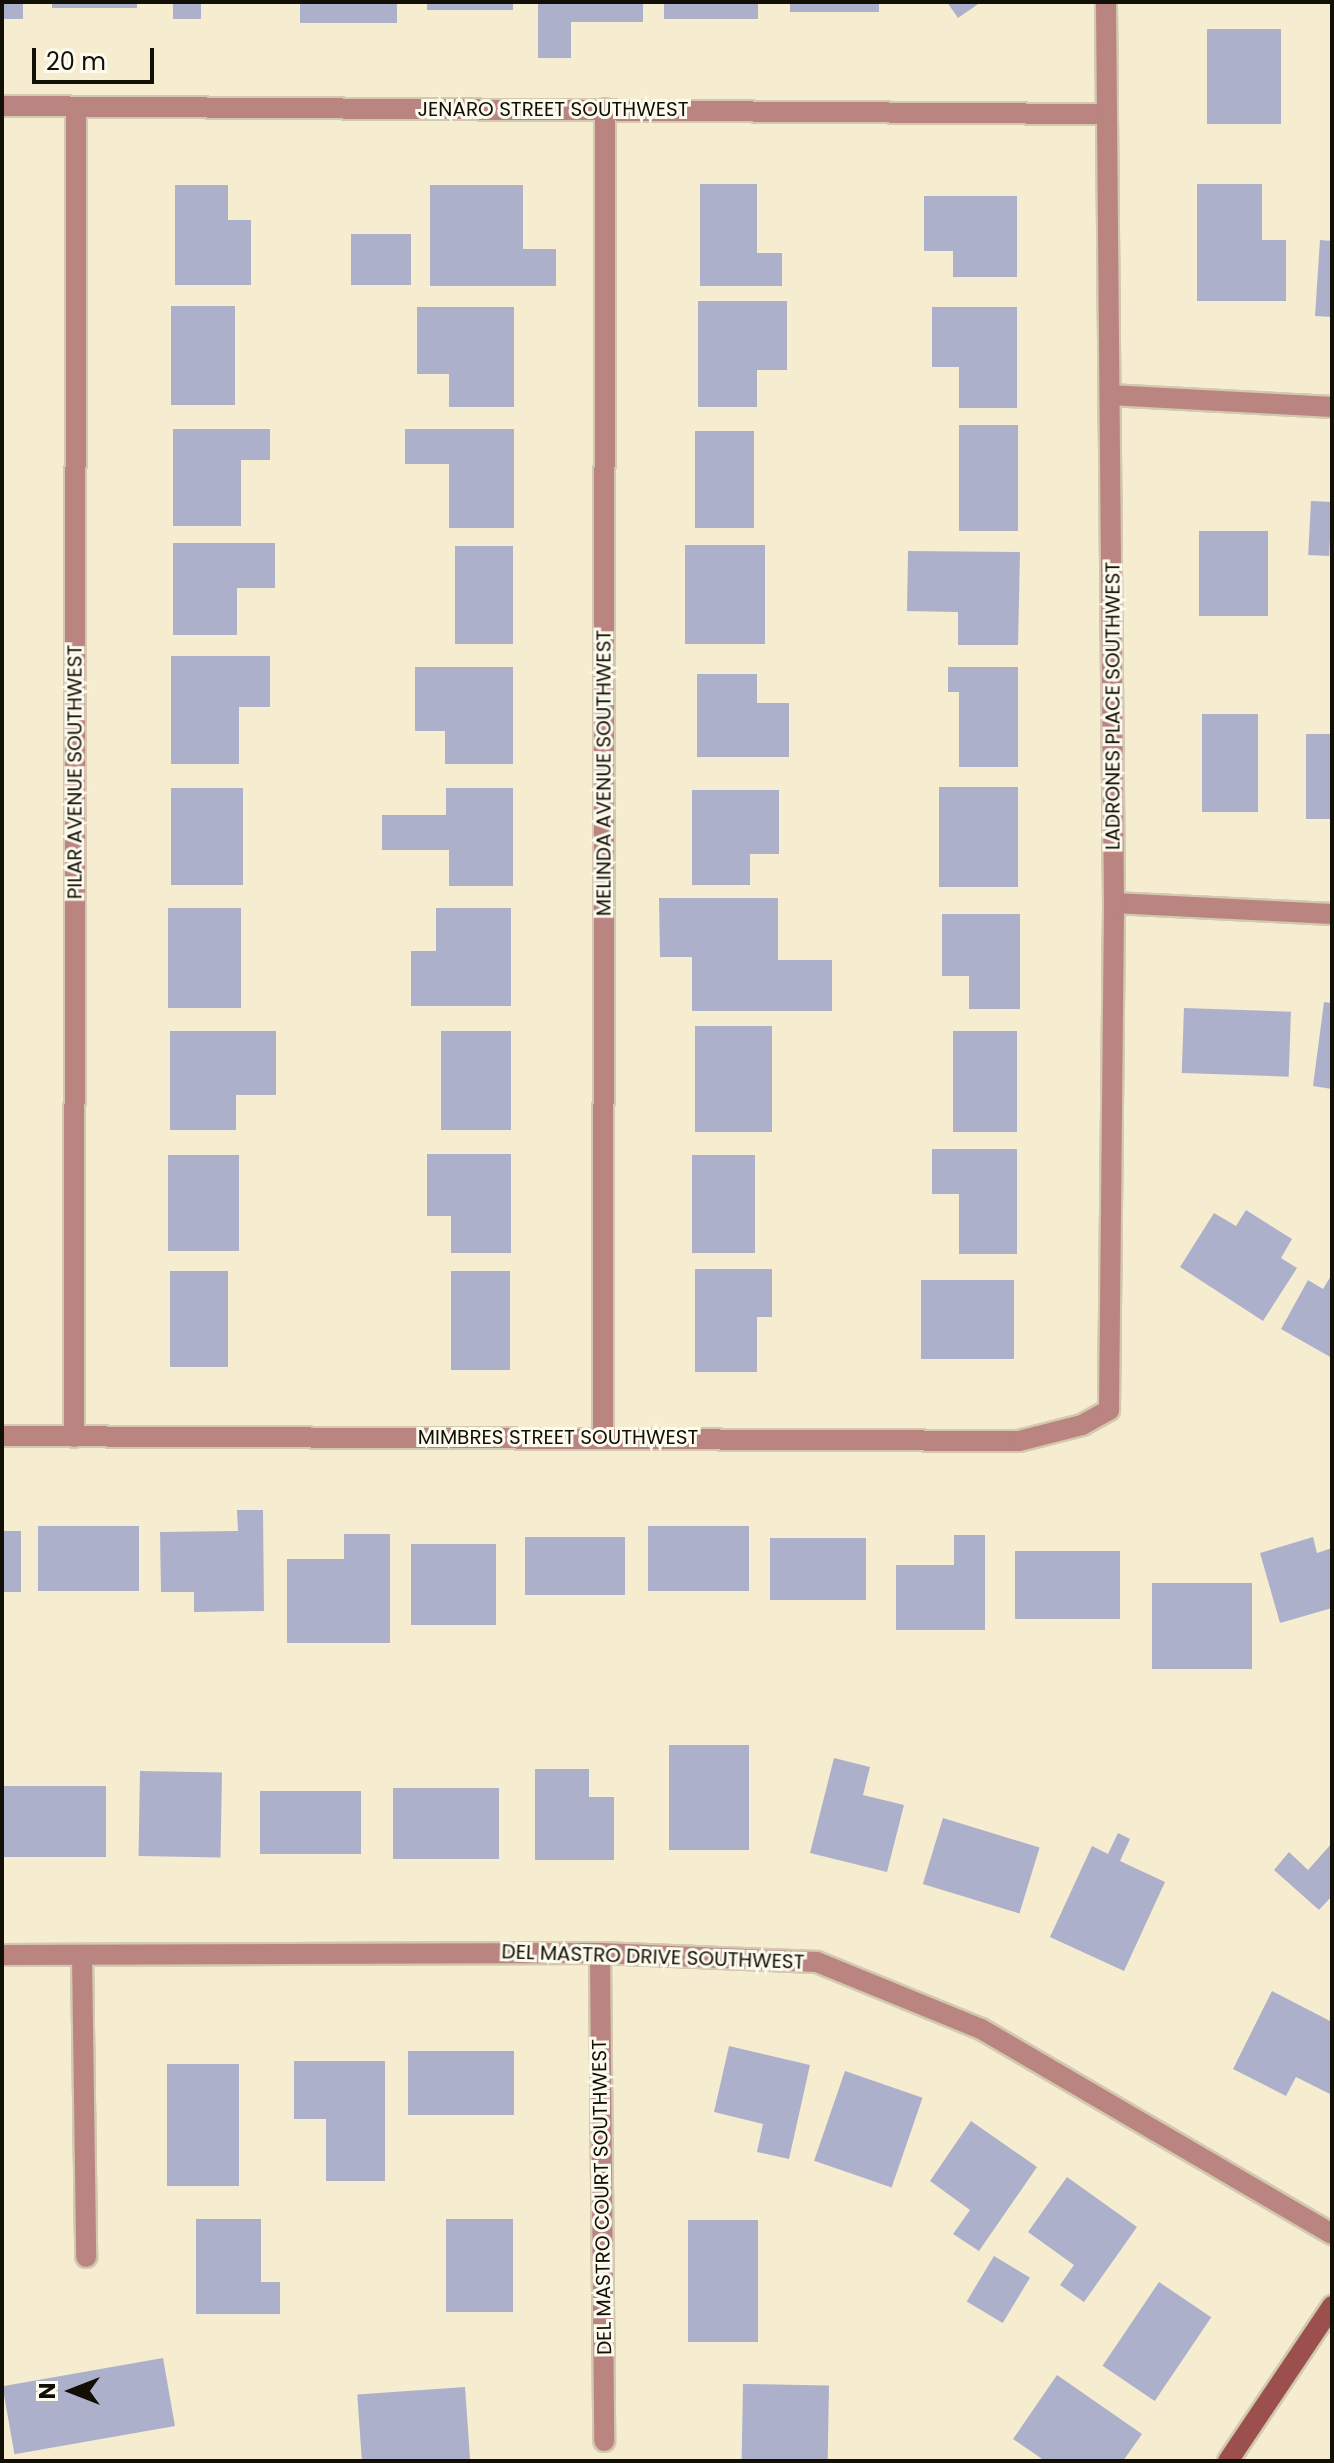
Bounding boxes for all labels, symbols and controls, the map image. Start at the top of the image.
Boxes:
scale bar [36,32,158,82]
text: 20 m [46,45,106,78]
street label: JENARO STREET SOUTHWEST [418,97,688,121]
street label: LADRONES PLACE SOUTHWEST [1101,562,1125,850]
street label: MELINDA AVENUE SOUTHWEST [592,630,616,916]
street label: PILAR AVENUE SOUTHWEST [63,645,87,899]
street label: MIMBRES STREET SOUTHWEST [418,1425,698,1449]
street label: DEL MASTRO DRIVE SOUTHWEST [501,1940,805,1974]
street label: DEL MASTRO COURT SOUTHWEST [587,2039,617,2355]
north arrow [32,2351,112,2431]
text: N [32,2383,63,2399]

